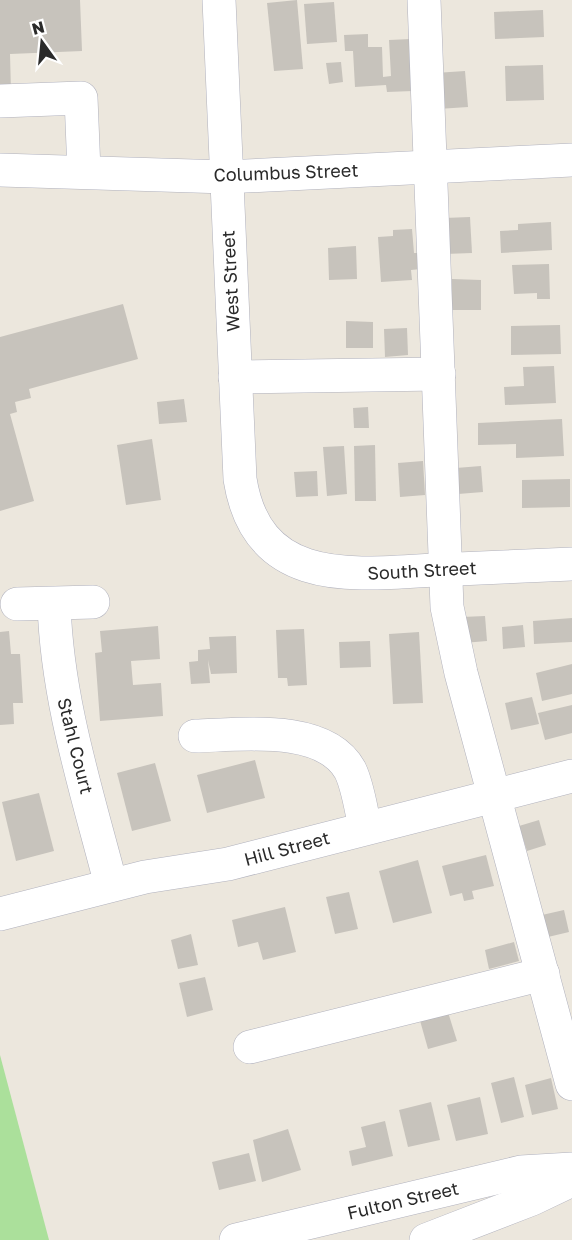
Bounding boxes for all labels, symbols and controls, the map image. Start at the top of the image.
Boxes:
north arrow [12,12,72,72]
text: N [30,16,47,39]
street label: Columbus Street [213,158,359,186]
street label: West Street [216,230,244,332]
street label: South Street [367,556,477,584]
street label: Stahl Court [53,695,99,796]
street label: Hill Street [241,826,332,870]
street label: Fulton Street [345,1177,461,1224]

